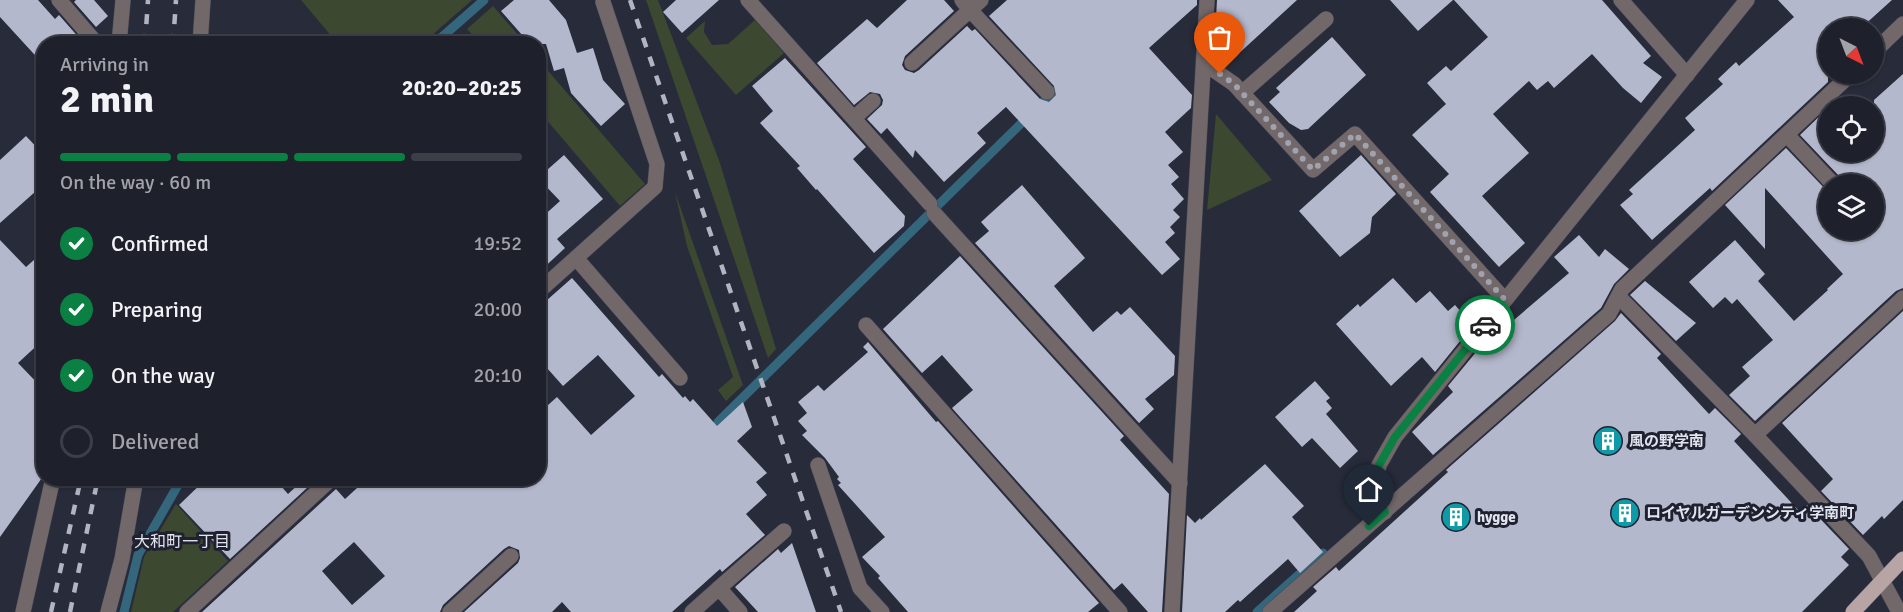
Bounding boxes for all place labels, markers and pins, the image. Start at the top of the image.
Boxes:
pin [1194,12,1245,74]
building icon: 風の野学南 [1592,425,1624,457]
place label: 風の野学南 [1629,432,1704,450]
pin [1343,464,1394,526]
building icon: ロイヤルガーデンシティ学南町 [1609,497,1641,529]
building icon: hygge [1440,501,1472,533]
place label: ロイヤルガーデンシティ学南町 [1646,504,1854,522]
place label: hygge [1477,508,1516,526]

